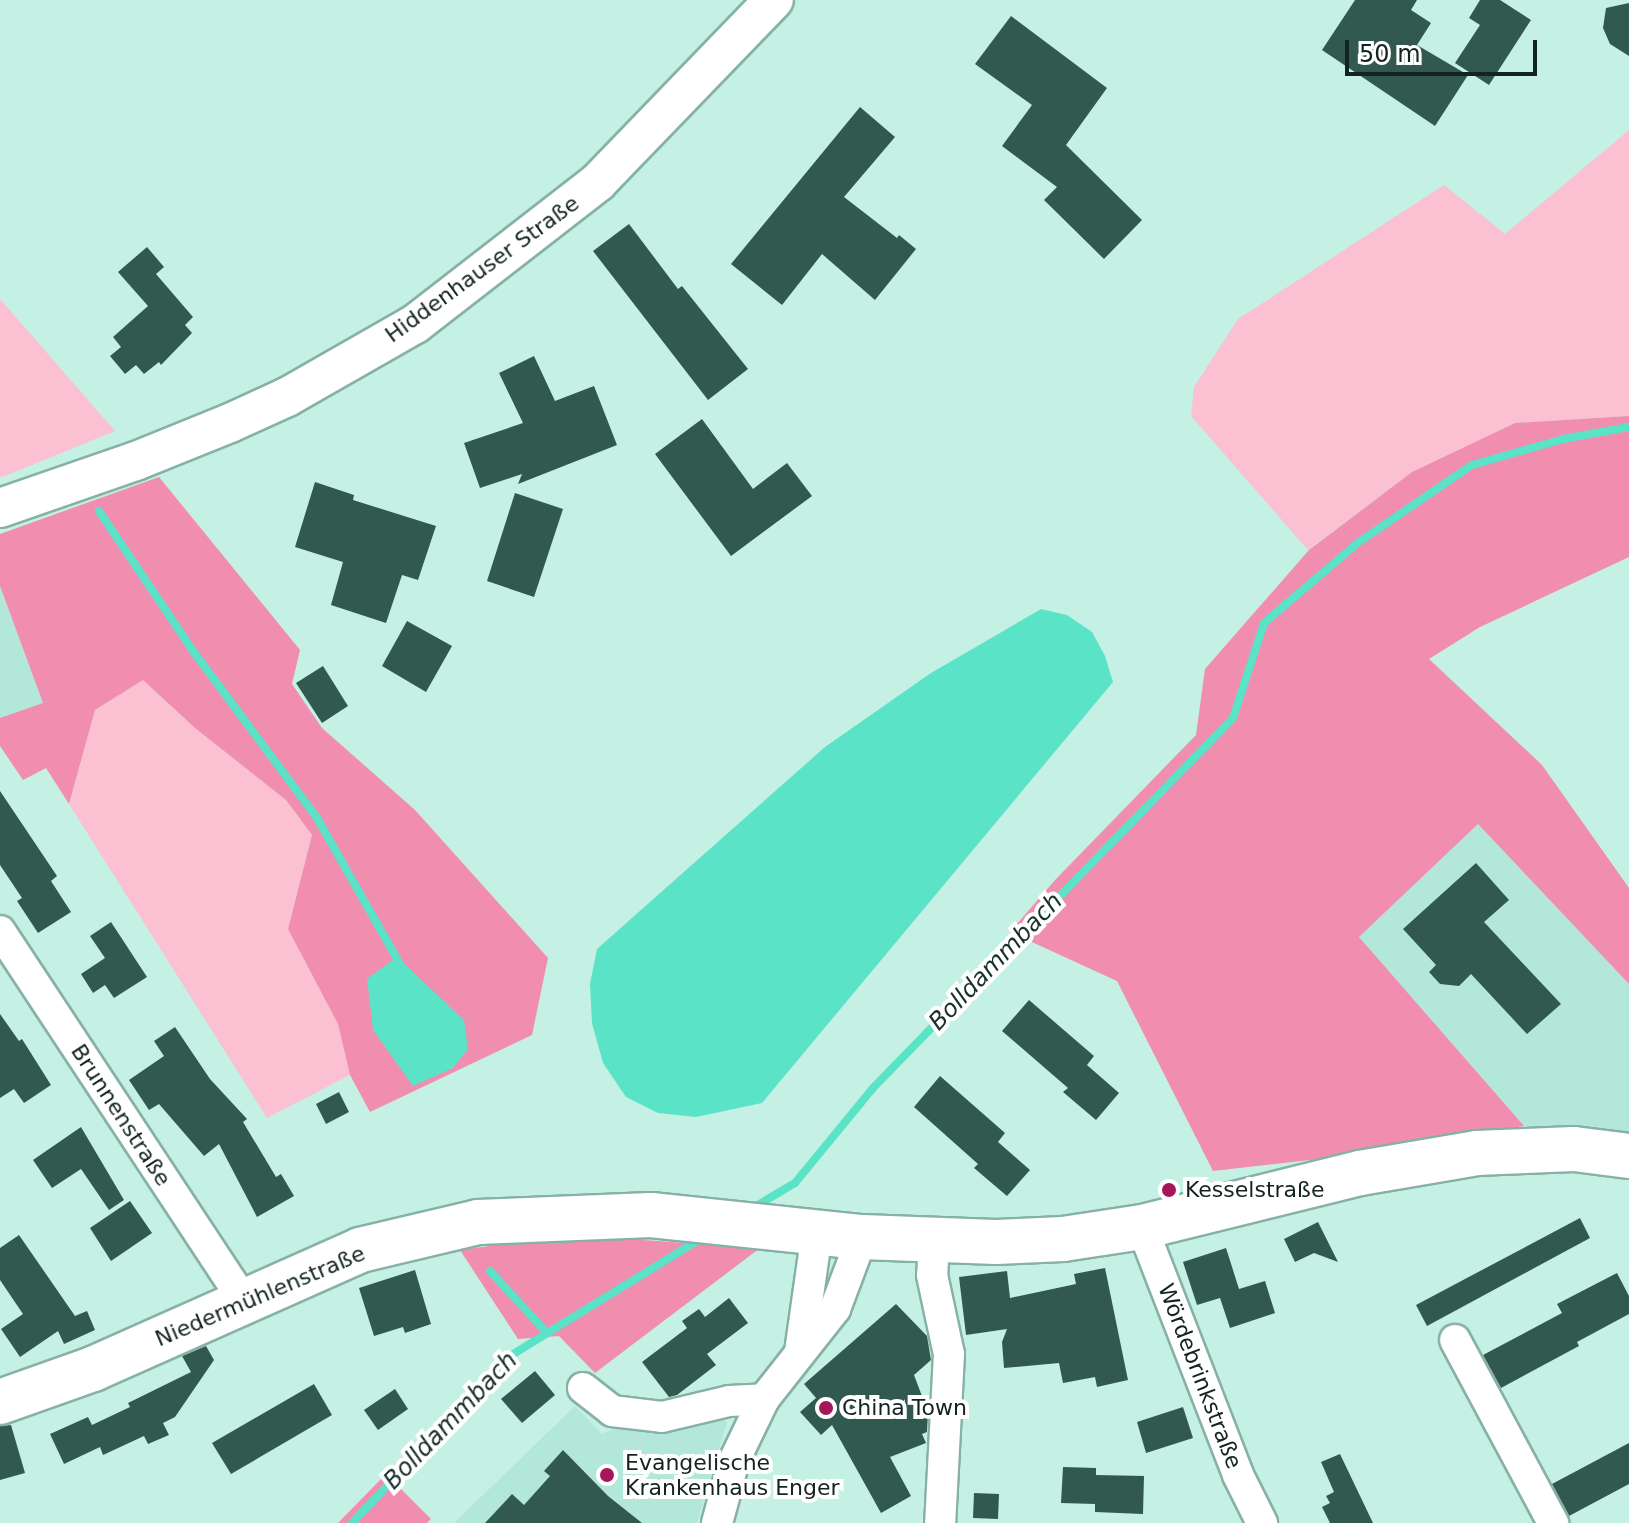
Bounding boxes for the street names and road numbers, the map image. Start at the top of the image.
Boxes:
street label: Hiddenhauser Straße [380,190,584,348]
street label: Brunnenstraße [65,1039,177,1191]
street label: Niedermühlenstraße [151,1240,369,1352]
street label: Wördebrinkstraße [1153,1280,1247,1472]

